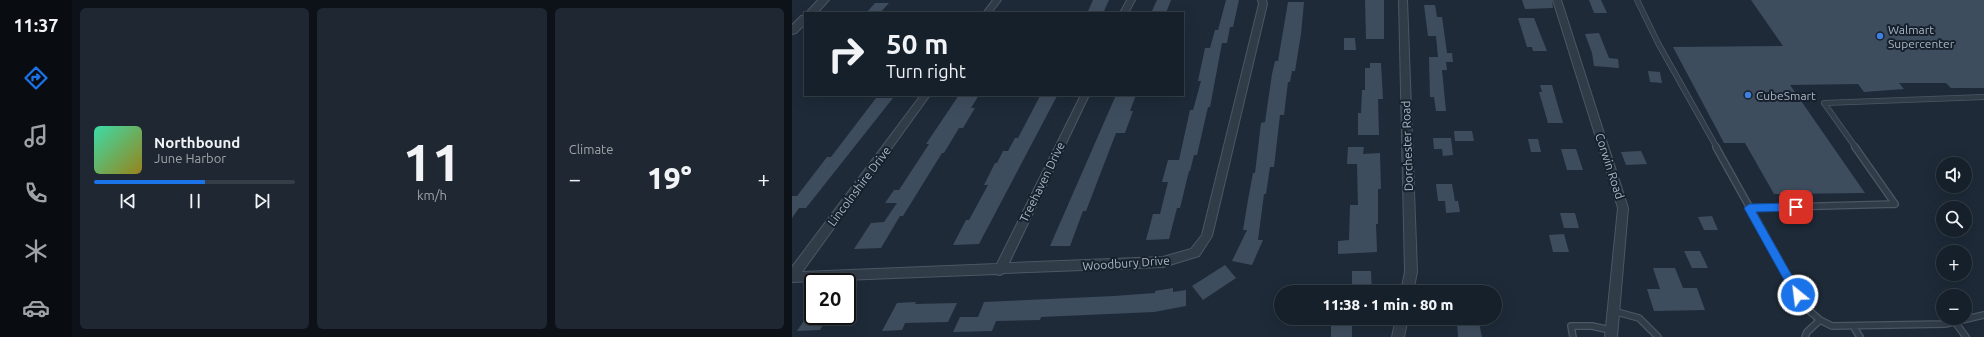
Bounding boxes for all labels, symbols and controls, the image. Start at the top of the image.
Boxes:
text: 11:37 [13,15,59,35]
place label: Walmart Supercenter [1888,23,1955,50]
icon: right [820,28,872,80]
text: 50 m [886,28,948,59]
marker: Walmart Supercenter [1875,31,1885,41]
text: Turn right [886,61,966,81]
icon: directions [22,64,50,92]
place label: CubeSmart [1756,89,1816,102]
marker: CubeSmart [1743,90,1753,100]
street label: Dorchester Road [1399,101,1415,191]
icon: music [22,122,50,150]
street label: Corwin Road [1593,131,1627,201]
text: 11 [403,133,461,191]
text: Northbound [154,134,240,151]
street label: Treehaven Drive [1017,140,1067,224]
text: Climate [569,142,613,156]
street label: Lincolnshire Drive [825,144,893,228]
text: June Harbor [154,151,226,165]
map controls [1936,157,1972,325]
button: sound [1936,157,1972,193]
text: 19° [647,161,692,195]
text: − [569,166,581,191]
text: + [758,166,770,191]
icon: phone [22,179,50,207]
text: km/h [417,188,447,202]
icon: previous [117,190,139,212]
icon: pause [184,190,206,212]
icon: next [251,190,273,212]
pin [1779,190,1813,224]
icon: arrive [1785,196,1807,218]
button: search [1936,201,1972,237]
icon: climate [22,237,50,265]
button: + [1936,245,1972,281]
street label: Woodbury Drive [1082,253,1170,273]
speed limit sign: 20 [804,273,856,325]
position arrow [1777,274,1819,316]
button: − [1936,289,1972,325]
icon: car [22,294,50,322]
text: 11:38 · 1 min · 80 m [1323,296,1453,313]

